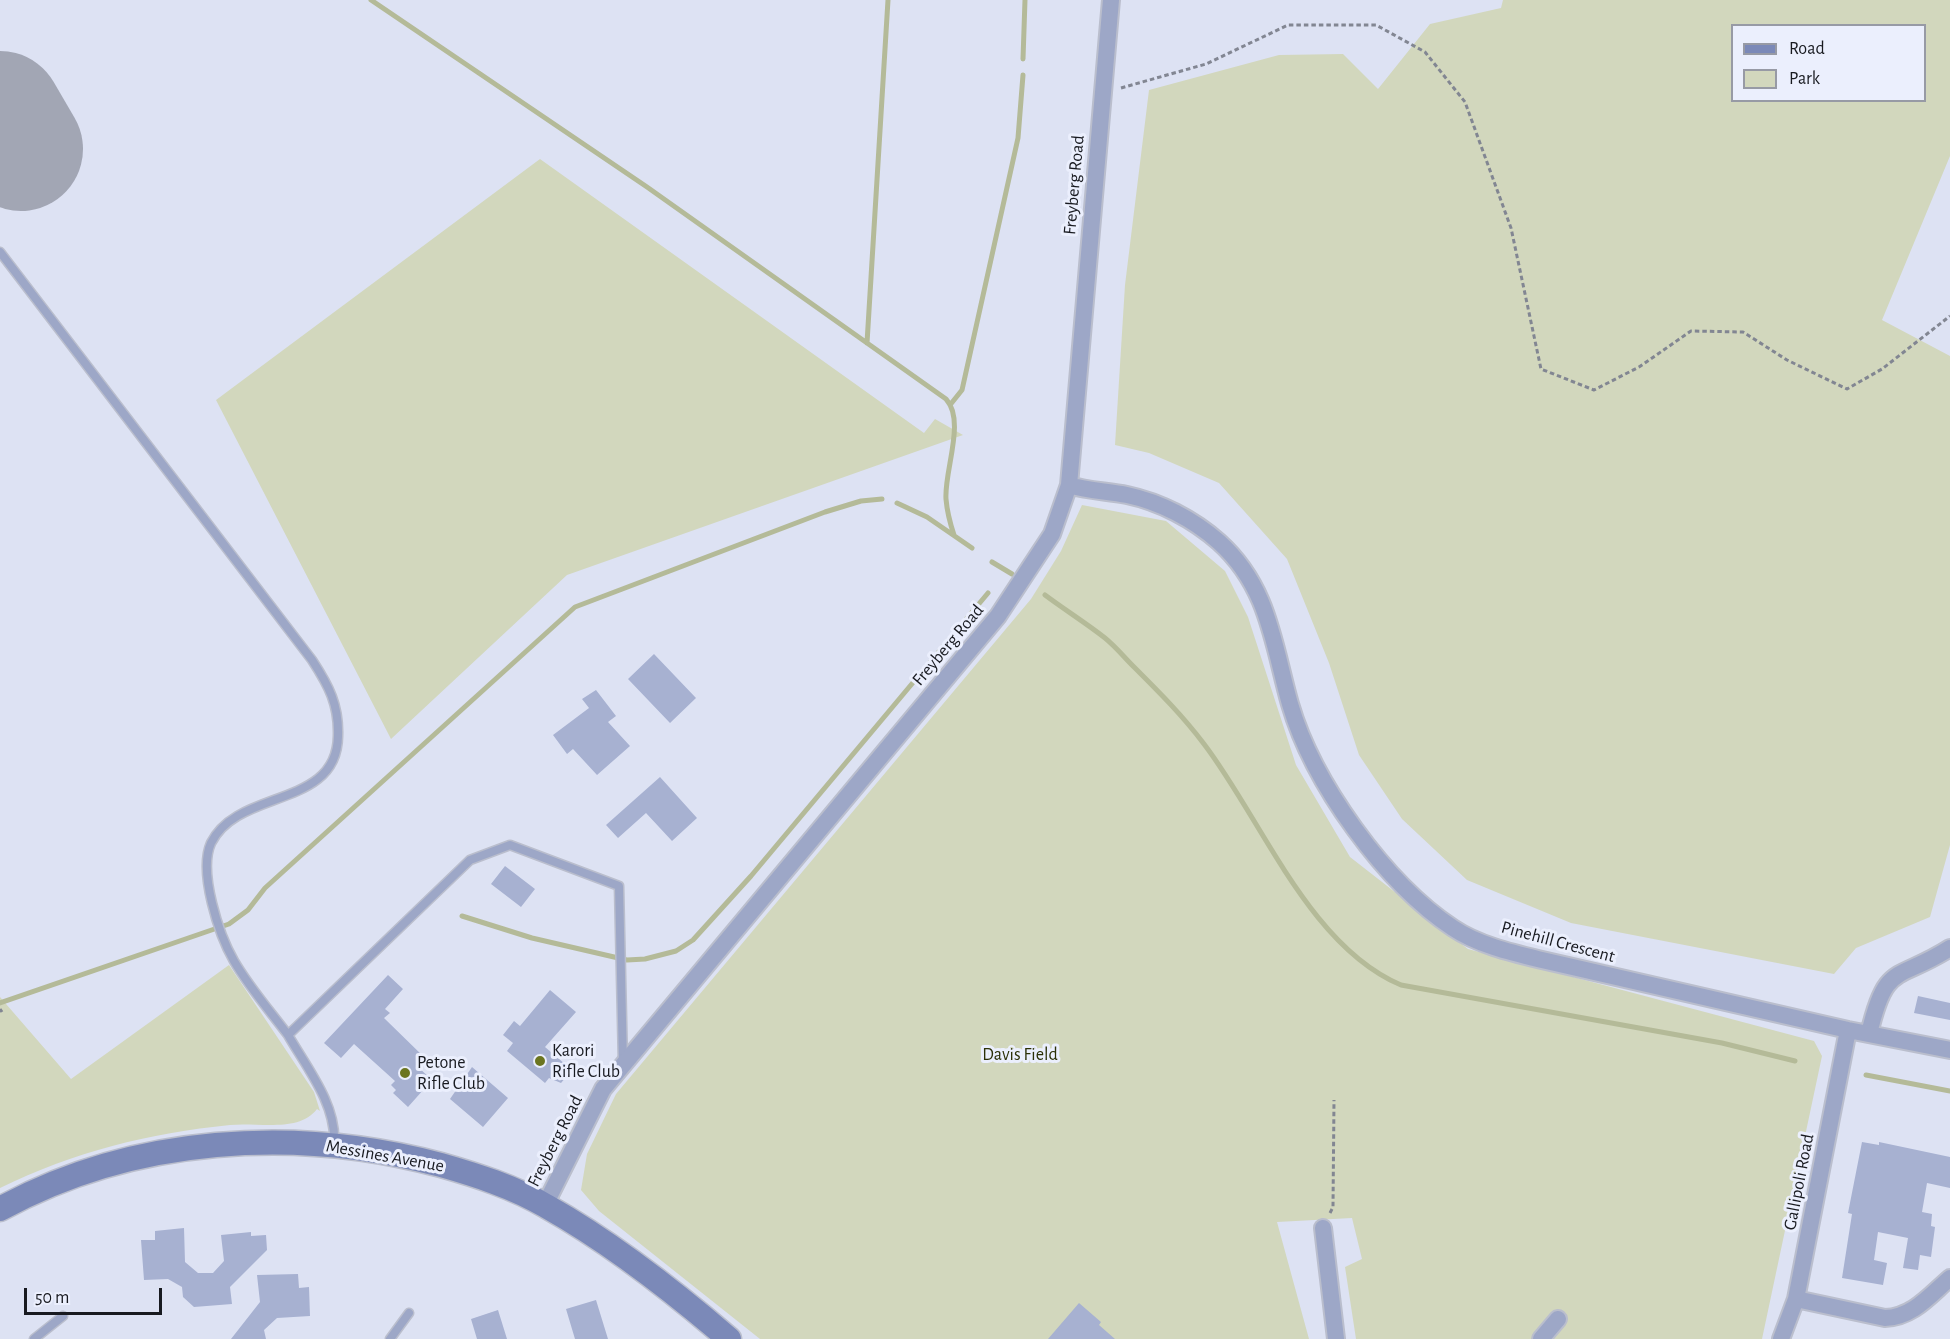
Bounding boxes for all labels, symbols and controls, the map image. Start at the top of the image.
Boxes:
legend [1731,24,1926,102]
text: Road [1789,40,1825,58]
text: Park [1789,70,1820,88]
street label: Freyberg Road [1059,134,1089,236]
street label: Freyberg Road [908,600,988,690]
street label: Pinehill Crescent [1499,916,1617,968]
place label: Karori Rifle Club [552,1040,620,1082]
park label: Davis Field [982,1044,1058,1066]
place label: Petone Rifle Club [417,1052,485,1094]
marker: Karori Rifle Club [533,1054,547,1068]
marker: Petone Rifle Club [398,1066,412,1080]
street label: Freyberg Road [523,1092,587,1190]
street label: Gallipoli Road [1779,1132,1819,1232]
street label: Messines Avenue [324,1135,446,1177]
scale bar [27,1276,165,1314]
text: 50 m [35,1289,69,1307]

